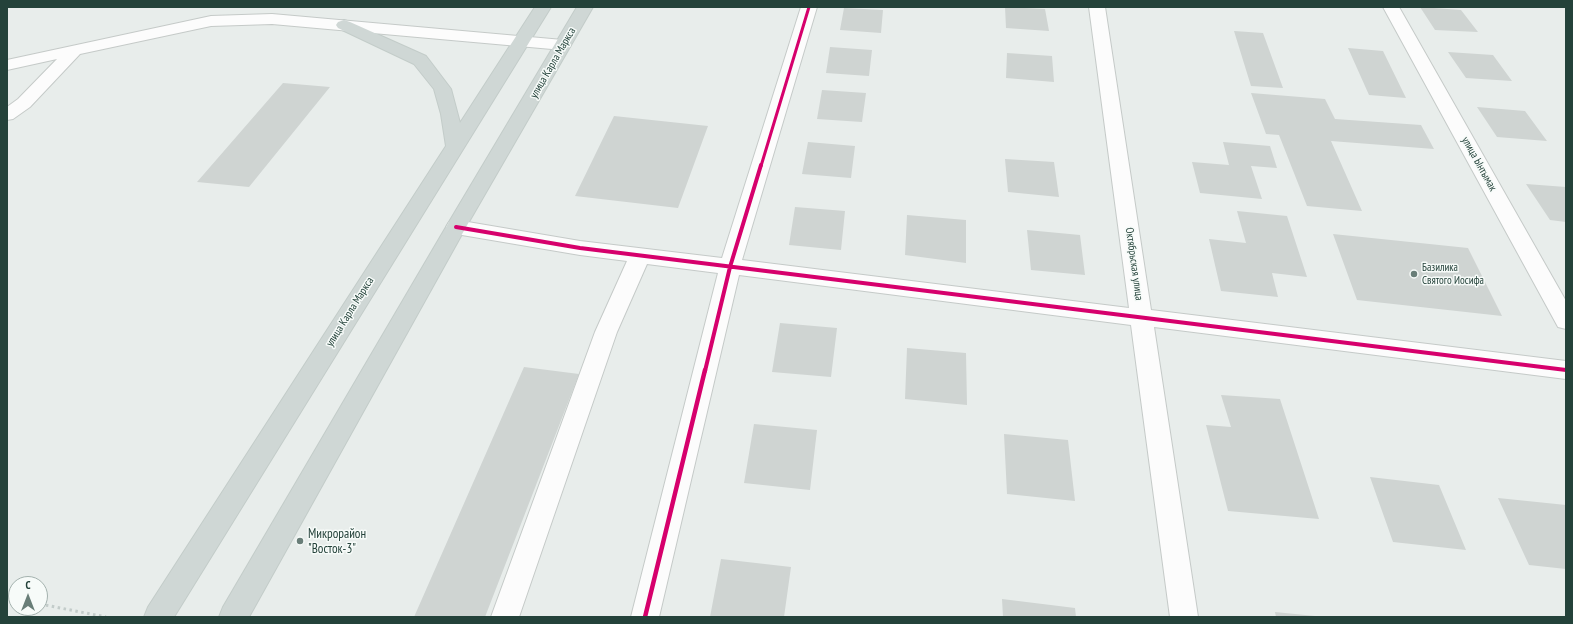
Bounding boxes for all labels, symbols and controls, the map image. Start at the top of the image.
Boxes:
street label: улица Карла Маркса [527,25,579,101]
street label: улица Ынтымак [1459,134,1499,194]
street label: Октябрьская улица [1122,227,1146,301]
place label: Базилика Святого Иосифа [1422,261,1484,287]
marker: Базилика Святого Иосифа [1409,269,1419,279]
street label: улица Карла Маркса [323,275,377,349]
place label: Микрорайон "Восток-3" [308,526,366,557]
marker: Микрорайон "Восток-3" [295,536,305,546]
north arrow [8,576,48,616]
text: С [25,578,31,592]

